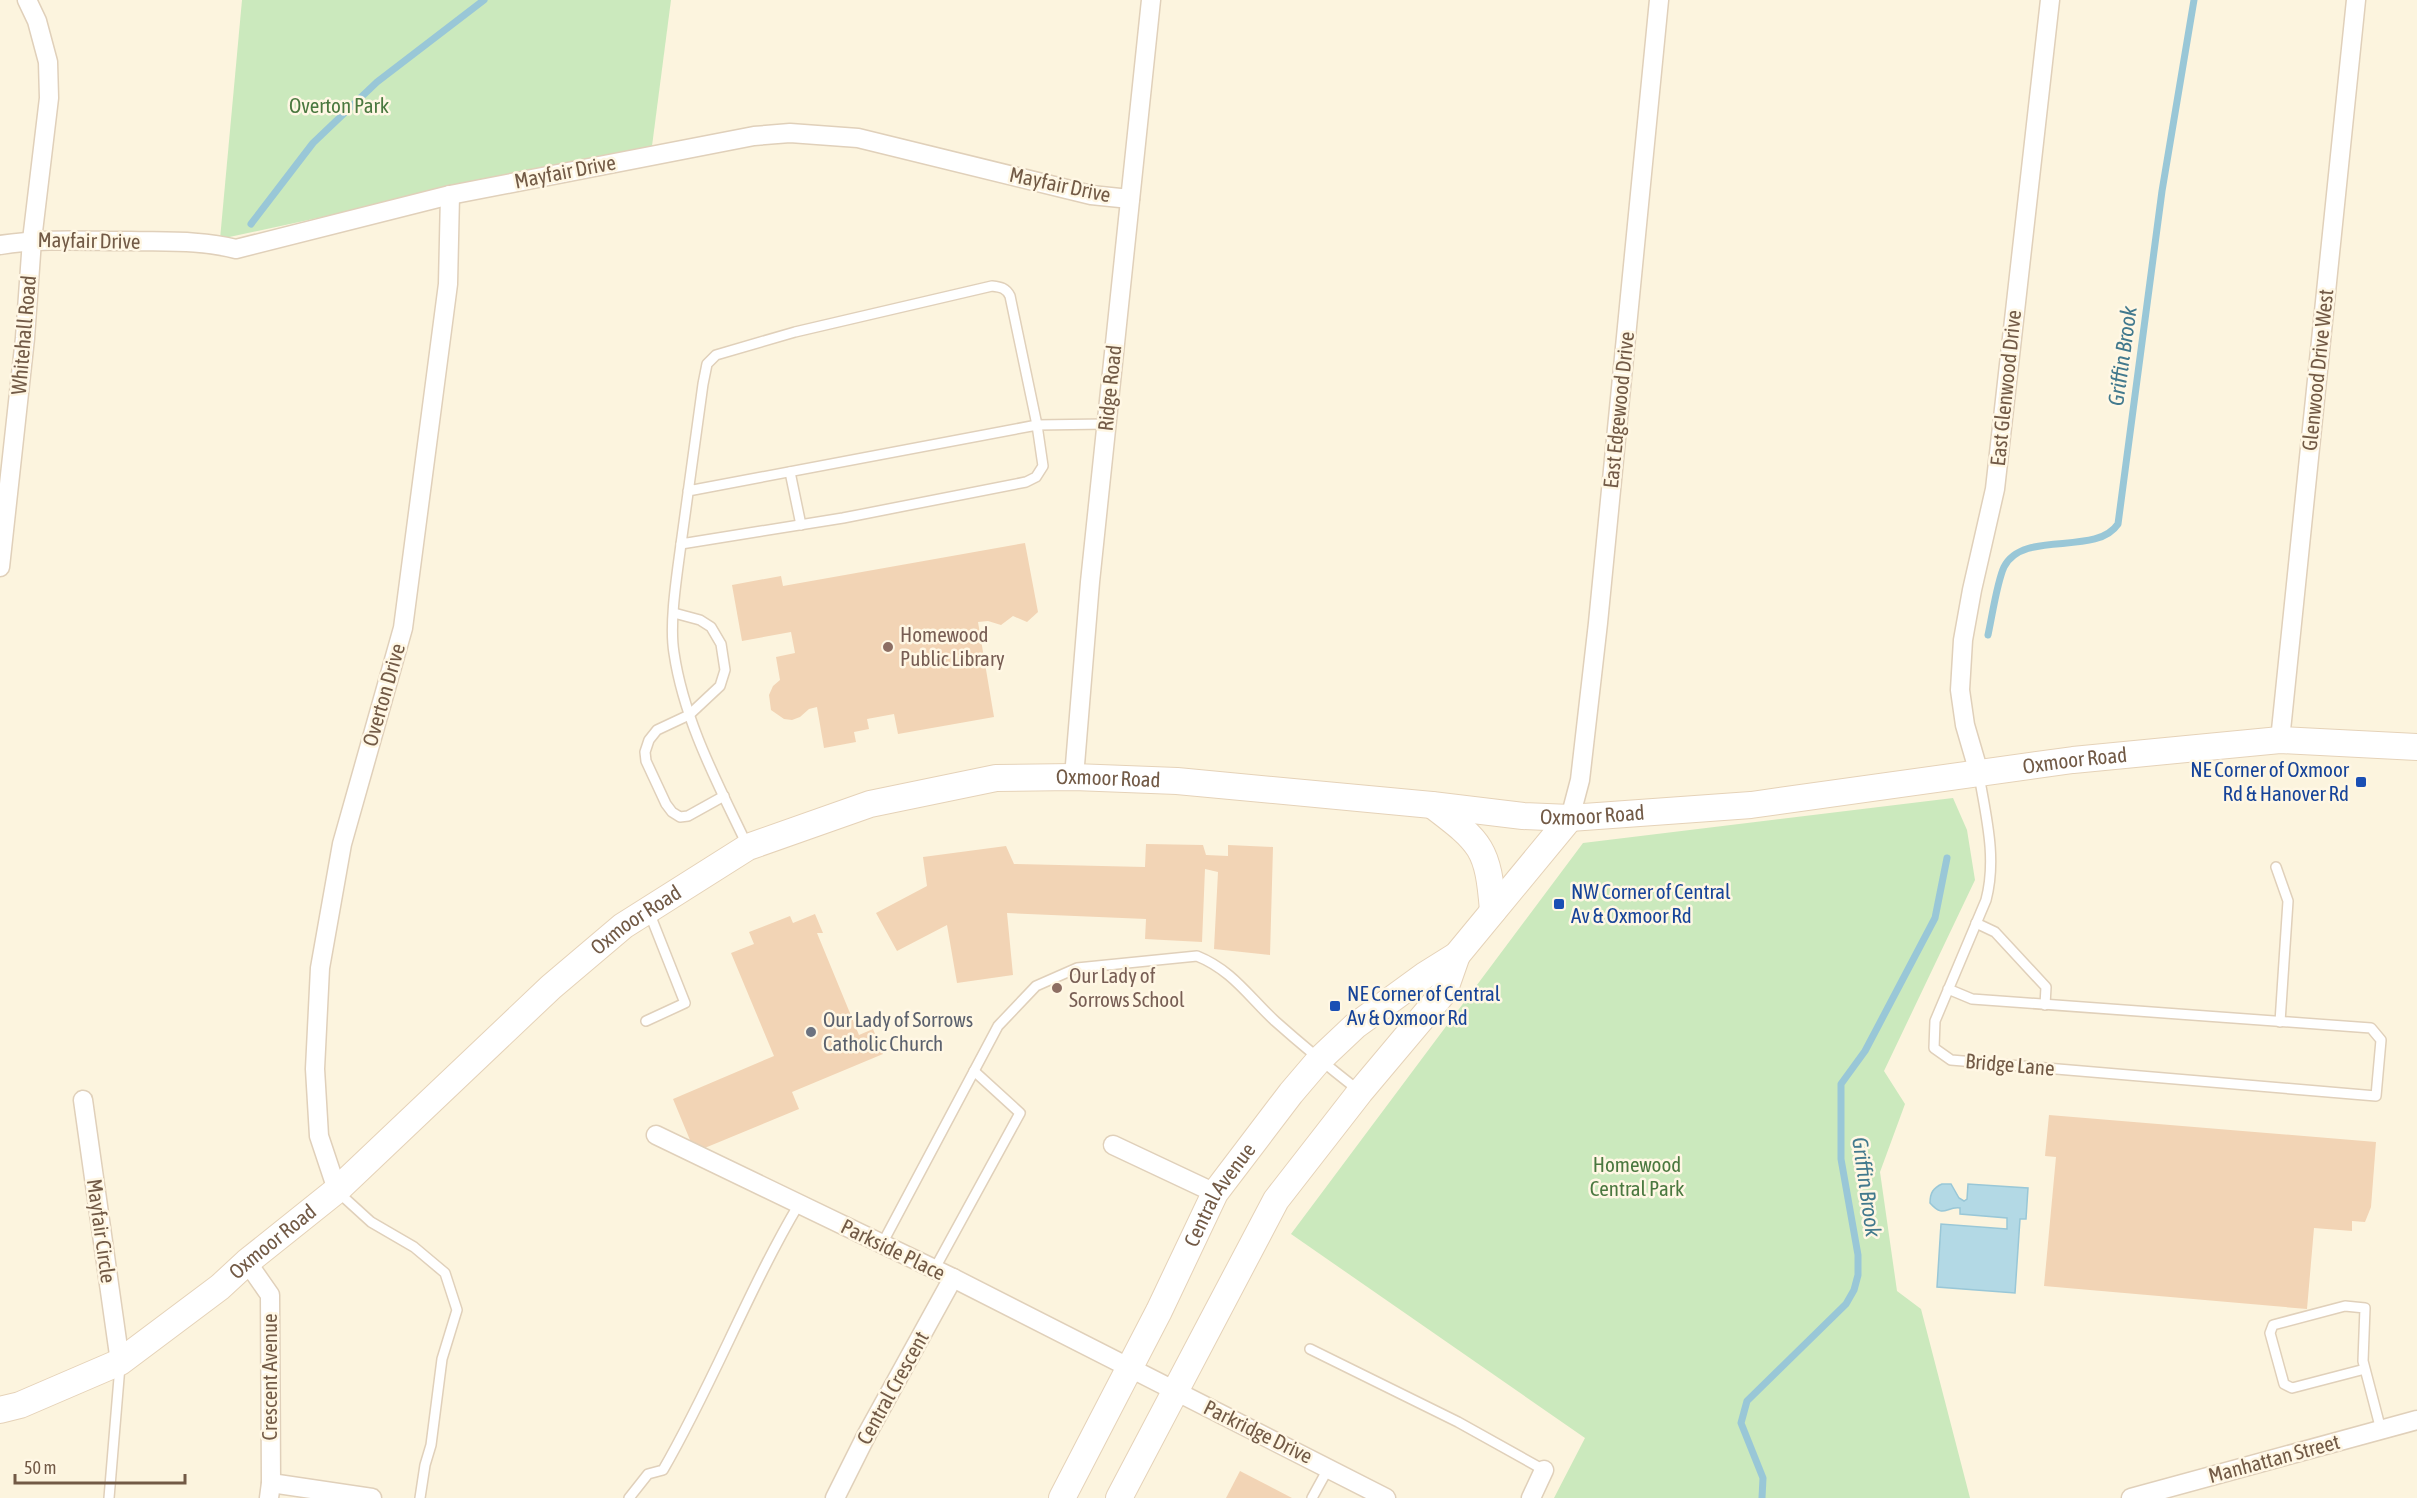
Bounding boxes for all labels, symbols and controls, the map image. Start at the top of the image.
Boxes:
park label: Overton Park [289,93,389,117]
street label: Mayfair Drive [512,149,618,193]
street label: Mayfair Drive [1007,162,1113,206]
street label: Mayfair Drive [37,227,141,253]
street label: Whitehall Road [6,274,40,396]
street label: Glenwood Drive West [2297,288,2337,452]
water label: Griffin Brook [2102,304,2142,408]
street label: East Glenwood Drive [1985,309,2025,467]
street label: East Edgewood Drive [1598,330,1638,489]
street label: Ridge Road [1093,344,1125,432]
place label: Homewood Public Library [900,622,1005,670]
marker: Homewood Public Library [881,640,895,654]
street label: Overton Drive [357,641,409,749]
street label: Oxmoor Road [2021,742,2128,778]
place label: NE Corner of Oxmoor Rd & Hanover Rd [2190,757,2350,805]
street label: Oxmoor Road [1056,764,1161,791]
marker: NE Corner of Oxmoor Rd & Hanover Rd [2354,775,2368,789]
street label: Oxmoor Road [1539,800,1645,829]
street label: Oxmoor Road [585,879,685,959]
place label: NW Corner of Central Av & Oxmoor Rd [1571,879,1731,927]
marker: NW Corner of Central Av & Oxmoor Rd [1552,897,1566,911]
place label: Our Lady of Sorrows School [1069,963,1185,1011]
marker: Our Lady of Sorrows School [1050,981,1064,995]
place label: NE Corner of Central Av & Oxmoor Rd [1347,981,1501,1029]
marker: NE Corner of Central Av & Oxmoor Rd [1328,999,1342,1013]
place label: Our Lady of Sorrows Catholic Church [823,1007,973,1055]
marker: Our Lady of Sorrows Catholic Church [804,1025,818,1039]
street label: Bridge Lane [1964,1048,2056,1080]
water label: Griffin Brook [1847,1135,1887,1239]
street label: Central Avenue [1178,1138,1260,1250]
park label: Homewood Central Park [1590,1152,1684,1200]
street label: Mayfair Circle [83,1177,121,1285]
street label: Oxmoor Road [224,1199,320,1283]
street label: Parkside Place [838,1214,949,1285]
street label: Crescent Avenue [257,1313,281,1441]
street label: Central Crescent [851,1327,933,1448]
street label: Parkridge Drive [1200,1394,1317,1468]
street label: Manhattan Street [2205,1429,2342,1487]
scale bar [15,1447,184,1485]
text: 50 m [24,1457,56,1478]

